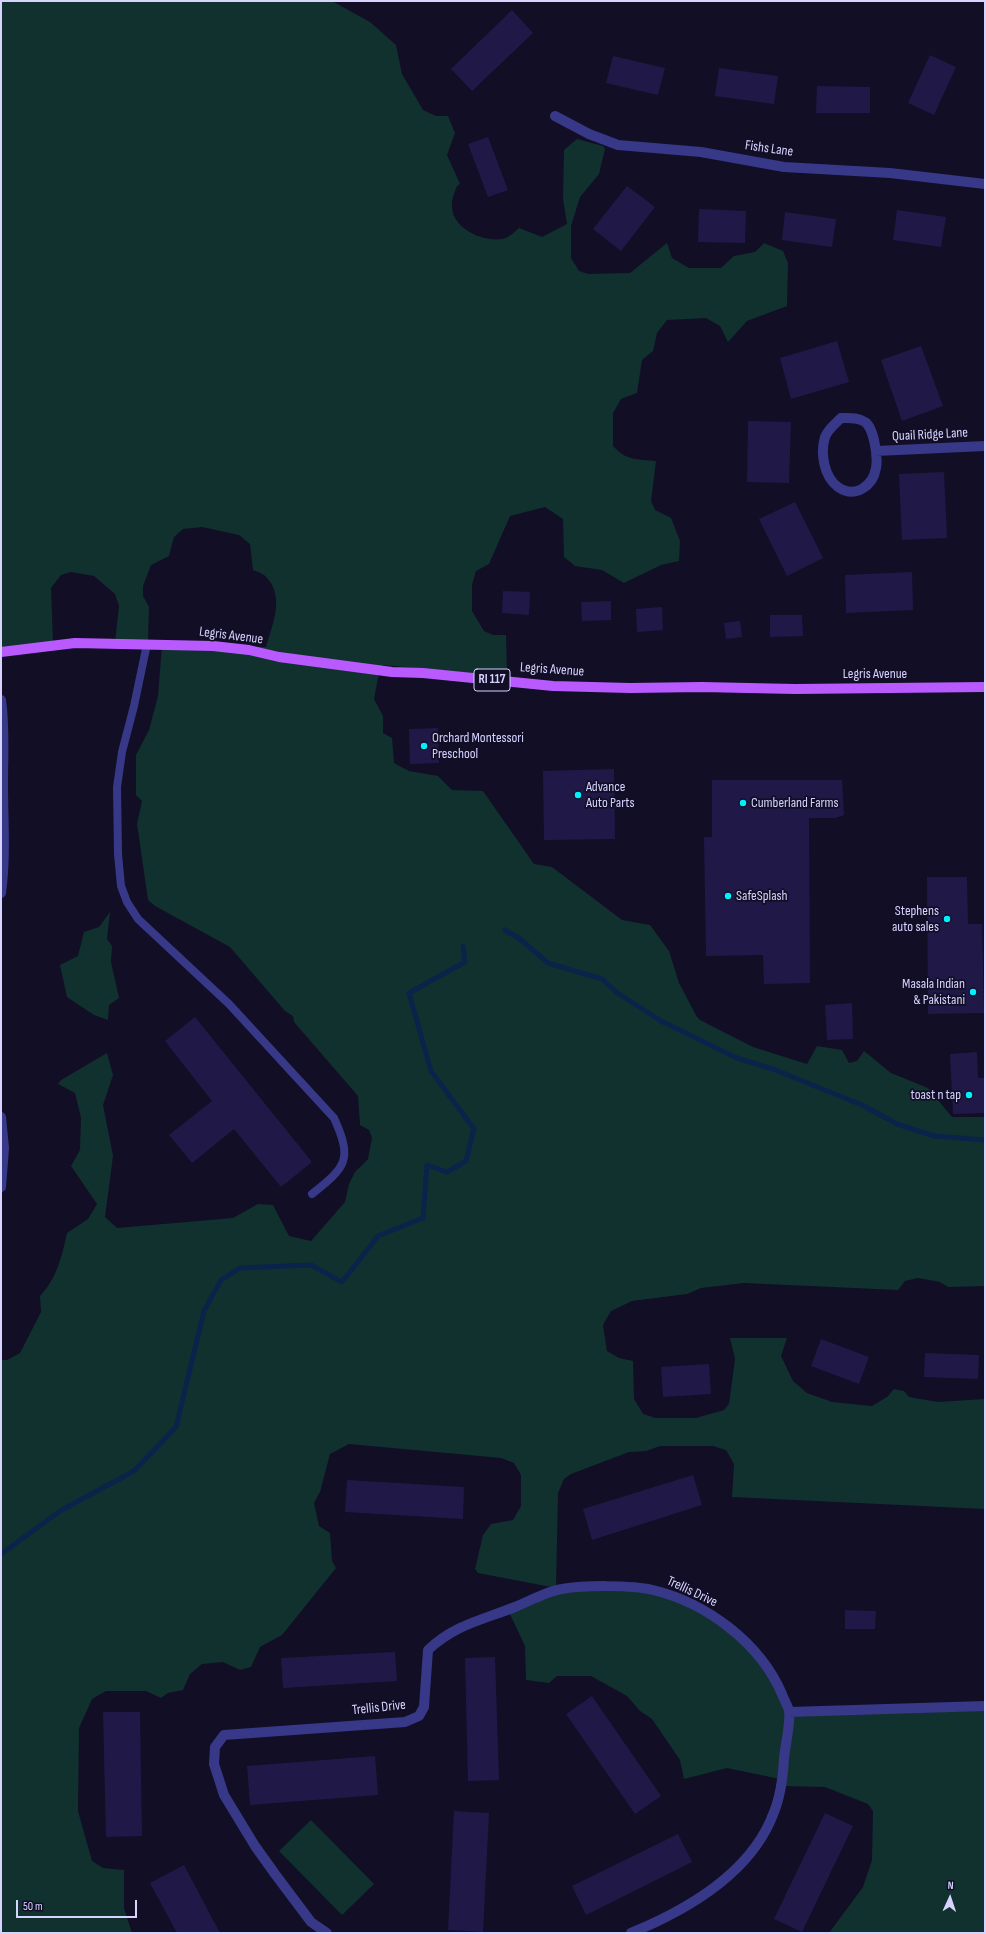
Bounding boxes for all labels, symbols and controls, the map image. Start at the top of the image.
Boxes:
street label: Fishs Lane [744,137,794,161]
street label: Quail Ridge Lane [892,425,968,445]
street label: Legris Avenue [198,624,264,648]
street label: Legris Avenue [519,659,585,681]
street label: Legris Avenue [843,666,907,682]
road number: RI 117 [474,669,510,691]
place label: Orchard Montessori Preschool [432,730,524,762]
marker: Orchard Montessori Preschool [419,741,429,751]
place label: Advance Auto Parts [586,779,635,812]
marker: Advance Auto Parts [573,790,583,800]
place label: Cumberland Farms [751,795,839,811]
marker: Cumberland Farms [738,798,748,808]
place label: SafeSplash [736,888,788,904]
marker: SafeSplash [723,891,733,901]
place label: Stephens auto sales [892,903,939,936]
marker: Stephens auto sales [942,914,952,924]
place label: Masala Indian & Pakistani [902,976,965,1008]
marker: Masala Indian & Pakistani [968,987,978,997]
place label: toast n tap [911,1087,961,1103]
marker: toast n tap [964,1090,974,1100]
street label: Trellis Drive [664,1573,720,1611]
street label: Trellis Drive [351,1697,407,1719]
north arrow [930,1878,970,1918]
text: N [947,1879,954,1892]
scale bar [18,1892,139,1918]
text: 50 m [23,1899,43,1914]

